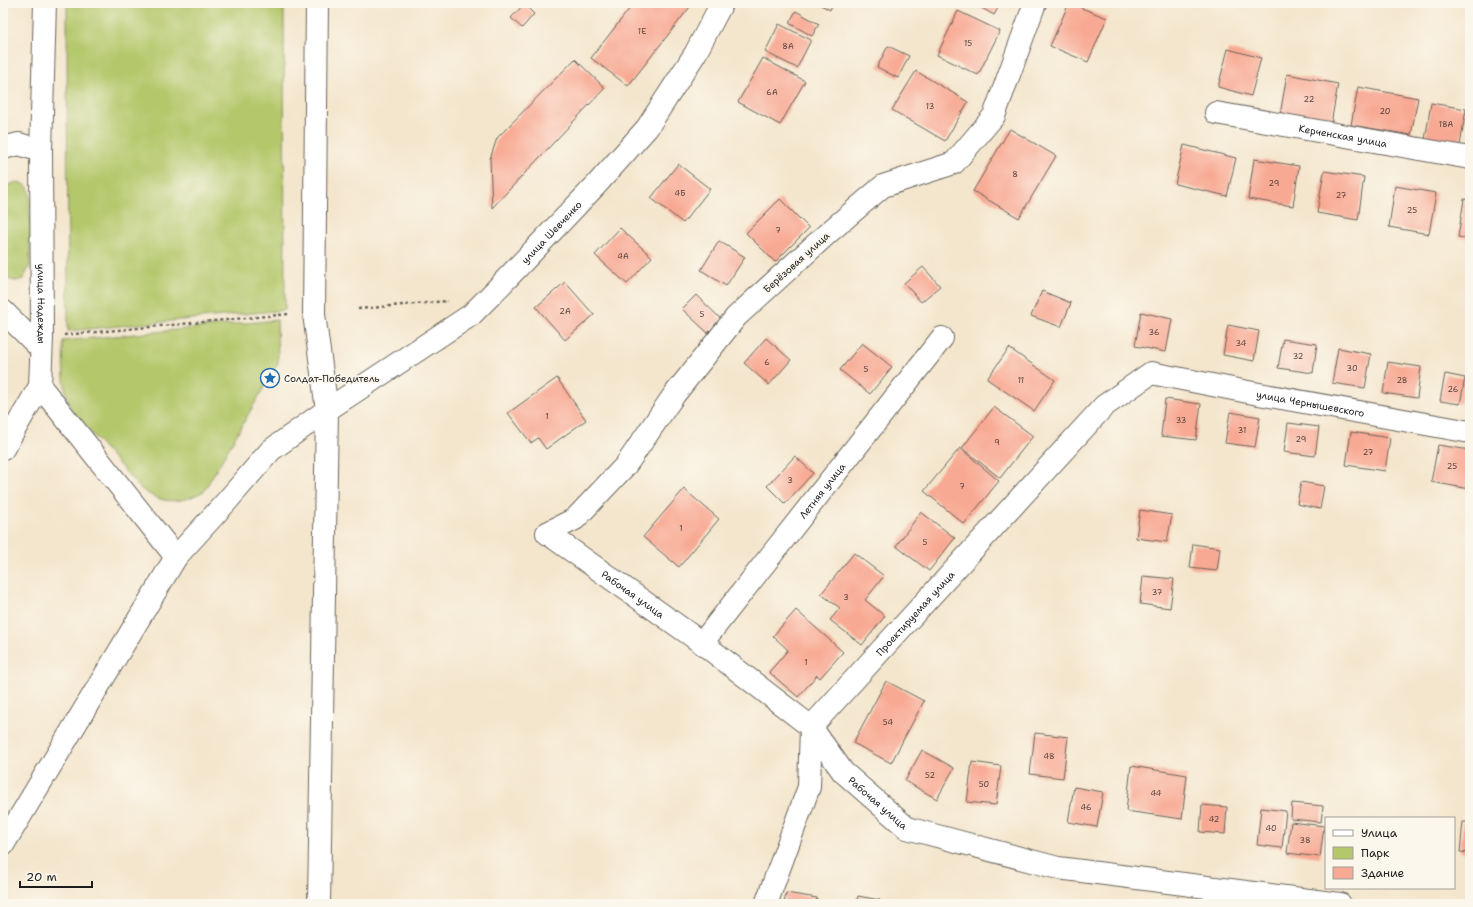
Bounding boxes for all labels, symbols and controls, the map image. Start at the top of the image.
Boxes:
house number: 1Е [638,26,646,37]
house number: 15 [964,38,972,49]
house number: 8А [782,41,794,52]
house number: 6А [766,87,778,98]
house number: 22 [1304,94,1315,105]
house number: 13 [926,101,934,112]
house number: 20 [1380,106,1390,117]
house number: 18А [1439,119,1454,130]
street label: Керченская улица [1298,122,1389,150]
house number: 8 [1012,169,1018,180]
house number: 29 [1269,178,1279,189]
house number: 4Б [675,188,685,199]
house number: 27 [1336,190,1347,201]
street label: улица Шевченко [519,198,585,266]
house number: 25 [1407,205,1417,216]
house number: 7 [775,225,781,236]
street label: Берёзовая улица [760,229,833,296]
house number: 4А [617,251,629,262]
street label: улица Надежды [35,264,48,344]
house number: 2А [559,306,571,317]
house number: 5 [700,309,705,320]
house number: 36 [1149,327,1160,338]
house number: 34 [1236,338,1247,349]
house number: 32 [1293,351,1304,362]
house number: 6 [764,357,770,368]
house number: 30 [1346,363,1358,374]
house number: 5 [864,364,869,375]
place icon: Солдат-Победитель [259,367,281,389]
place label: Солдат-Победитель [284,372,380,385]
house number: 11 [1018,375,1024,386]
house number: 28 [1397,375,1407,386]
house number: 26 [1448,384,1459,395]
street label: улица Чернышевского [1255,388,1366,420]
house number: 1 [545,411,549,422]
house number: 33 [1176,415,1186,426]
house number: 31 [1238,425,1246,436]
house number: 29 [1296,434,1306,445]
house number: 9 [994,437,1000,448]
house number: 27 [1363,447,1374,458]
street label: Летняя улица [796,460,849,521]
house number: 25 [1447,461,1457,472]
house number: 3 [787,475,793,486]
house number: 7 [959,481,965,492]
house number: 1 [679,523,683,534]
house number: 5 [923,537,928,548]
street label: Проектируемая улица [873,567,958,659]
street label: Рабочая улица [599,568,667,622]
house number: 37 [1152,587,1163,598]
house number: 3 [843,592,849,603]
house number: 1 [804,657,808,668]
house number: 54 [883,717,894,728]
house number: 48 [1043,751,1055,762]
house number: 52 [925,770,935,781]
street label: Рабочая улица [845,774,910,833]
house number: 50 [979,779,989,790]
house number: 44 [1151,788,1162,799]
house number: 46 [1080,802,1092,813]
house number: 42 [1209,814,1220,825]
legend [1325,817,1455,889]
house number: 40 [1265,823,1277,834]
text: Улица [1361,825,1398,841]
house number: 38 [1300,835,1310,846]
text: Парк [1361,845,1390,861]
scale bar [20,863,92,889]
text: Здание [1361,865,1405,881]
text: 20 m [26,869,57,885]

